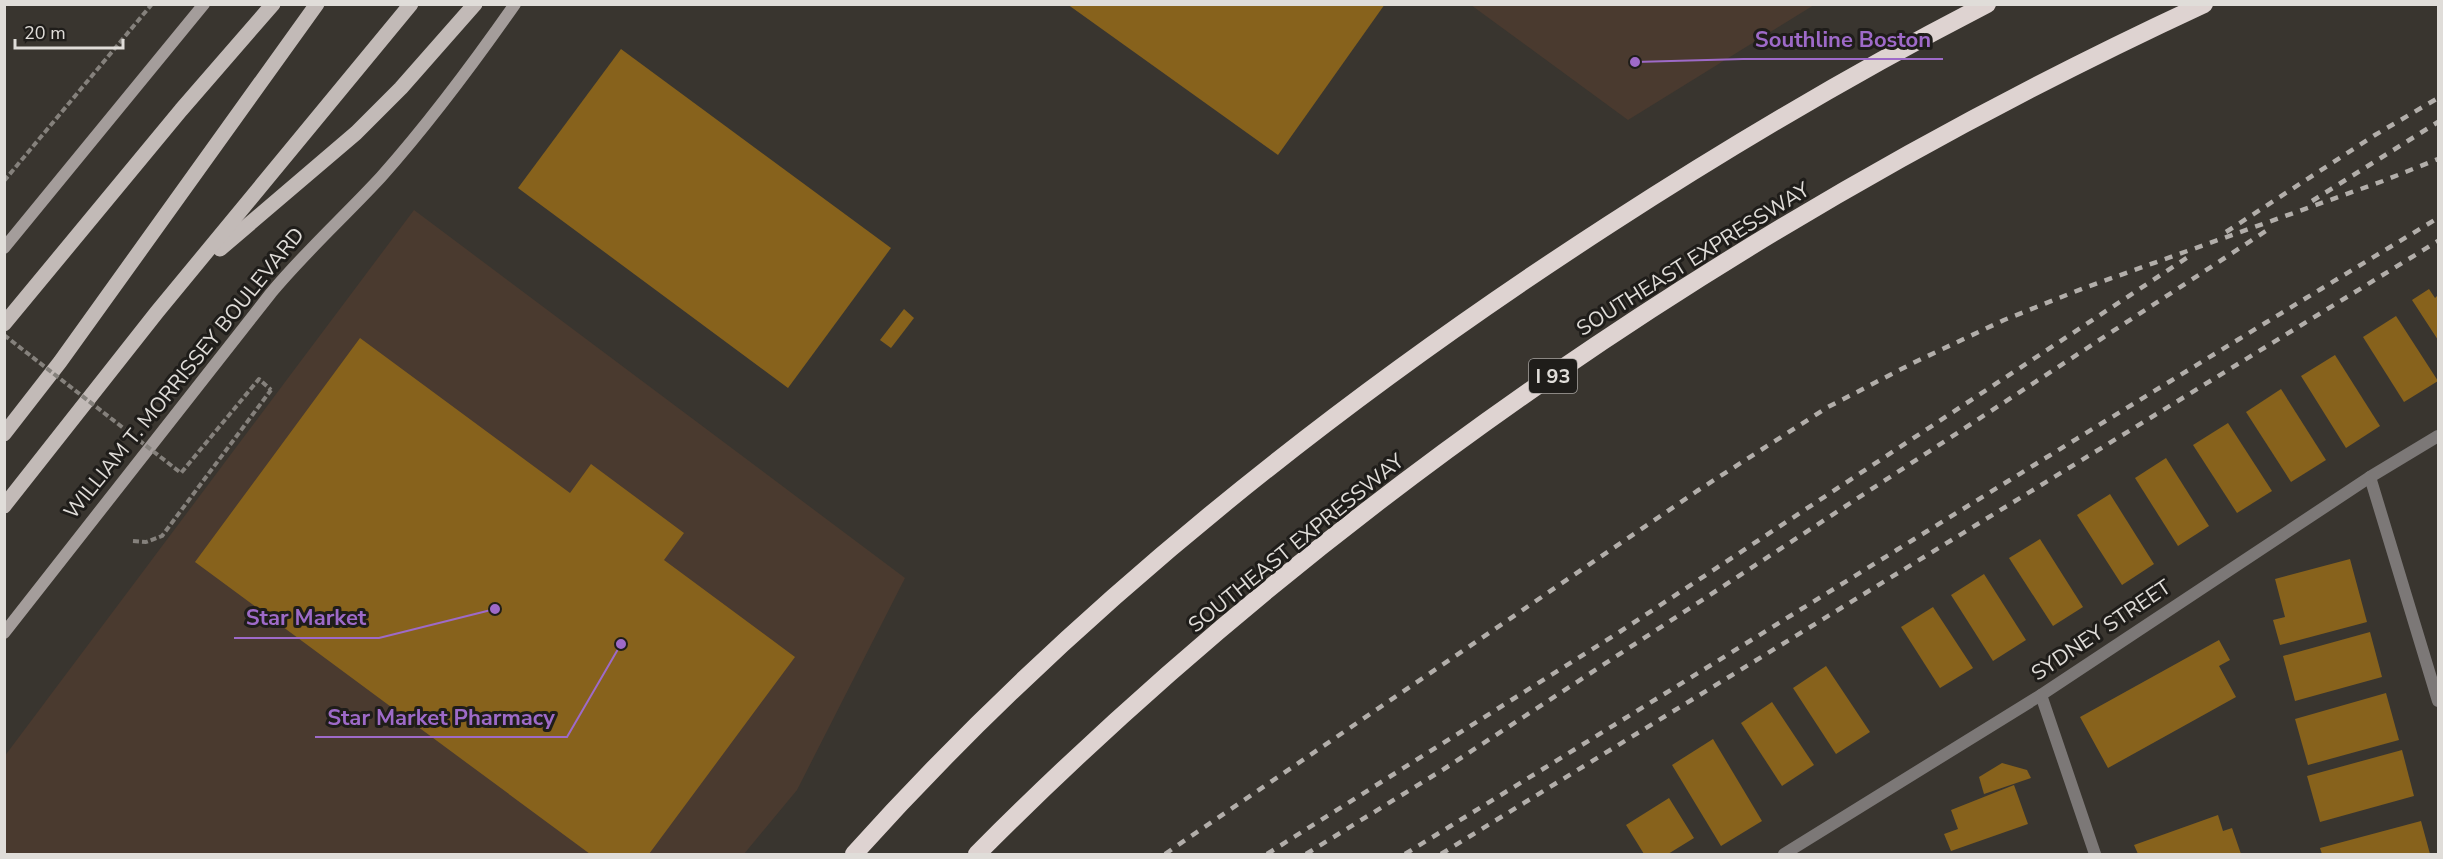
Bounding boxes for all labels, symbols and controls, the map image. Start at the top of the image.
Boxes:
scale bar [15,12,123,50]
callout: Southline Boston [1743,19,1943,59]
text: 20 m [24,21,66,45]
text: Southline Boston [1755,25,1931,55]
street label: SOUTHEAST EXPRESSWAY [1571,175,1815,342]
street label: WILLIAM T. MORRISSEY BOULEVARD [57,221,311,525]
road number: I 93 [1529,359,1577,393]
street label: SOUTHEAST EXPRESSWAY [1182,447,1410,639]
street label: SYDNEY STREET [2026,573,2177,687]
callout: Star Market [234,598,379,638]
text: Star Market [246,603,367,633]
callout: Star Market Pharmacy [315,697,567,737]
text: Star Market Pharmacy [327,703,555,733]

